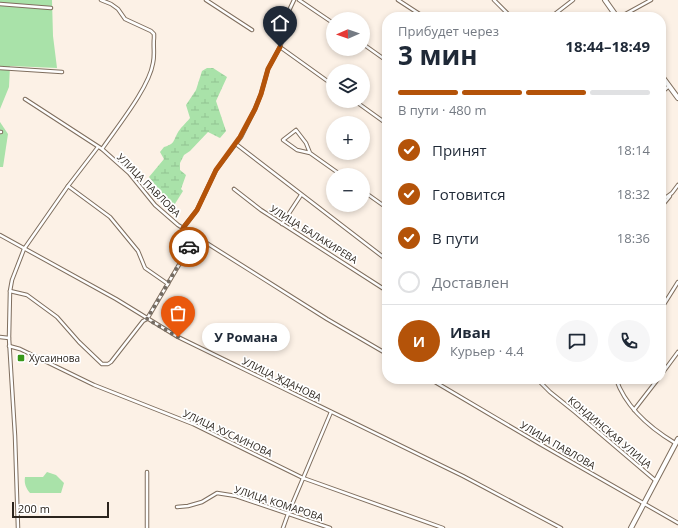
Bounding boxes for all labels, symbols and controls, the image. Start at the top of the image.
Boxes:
pin [263,6,297,47]
icon: home [269,12,291,34]
north arrow [326,12,370,56]
map controls [326,12,370,212]
text: Прибудет через [398,22,499,40]
text: 18:44–18:49 [565,36,650,56]
text: 3 мин [398,37,478,73]
button: layers [326,64,370,108]
text: В пути · 480 m [398,101,487,119]
button: + [326,116,370,160]
icon: check [398,139,420,161]
text: Принят [432,140,487,160]
text: 18:14 [617,141,650,159]
street label: УЛИЦА ПАВЛОВА [114,150,184,220]
button: − [326,168,370,212]
icon: check [398,183,420,205]
text: Готовится [432,184,506,204]
text: 18:32 [617,185,650,203]
street label: УЛИЦА БАЛАКИРЕВА [267,201,361,267]
courier [169,227,209,267]
icon: check [398,227,420,249]
text: В пути [432,228,479,248]
text: 18:36 [617,229,650,247]
icon: car [178,236,200,258]
text: Доставлен [432,272,509,292]
pin [161,296,195,337]
icon: bag [167,302,189,324]
button: chat [556,320,598,362]
button: phone [608,320,650,362]
text: Иван [450,322,491,342]
callout: У Романа [202,323,290,351]
text: У Романа [214,328,278,346]
text: И [413,331,425,351]
text: Курьер · 4.4 [450,342,524,360]
place label: Хусаинова [29,351,80,365]
marker: Хусаинова [16,353,26,363]
street label: УЛИЦА ЖДАНОВА [240,354,325,405]
street label: КОНДИНСКАЯ УЛИЦА [565,393,655,472]
street label: УЛИЦА ХУСАИНОВА [181,406,276,460]
street label: УЛИЦА ПАВЛОВА [518,418,599,473]
street label: УЛИЦА КОМАРОВА [233,482,326,524]
scale bar [12,500,109,519]
text: 200 m [18,501,50,516]

